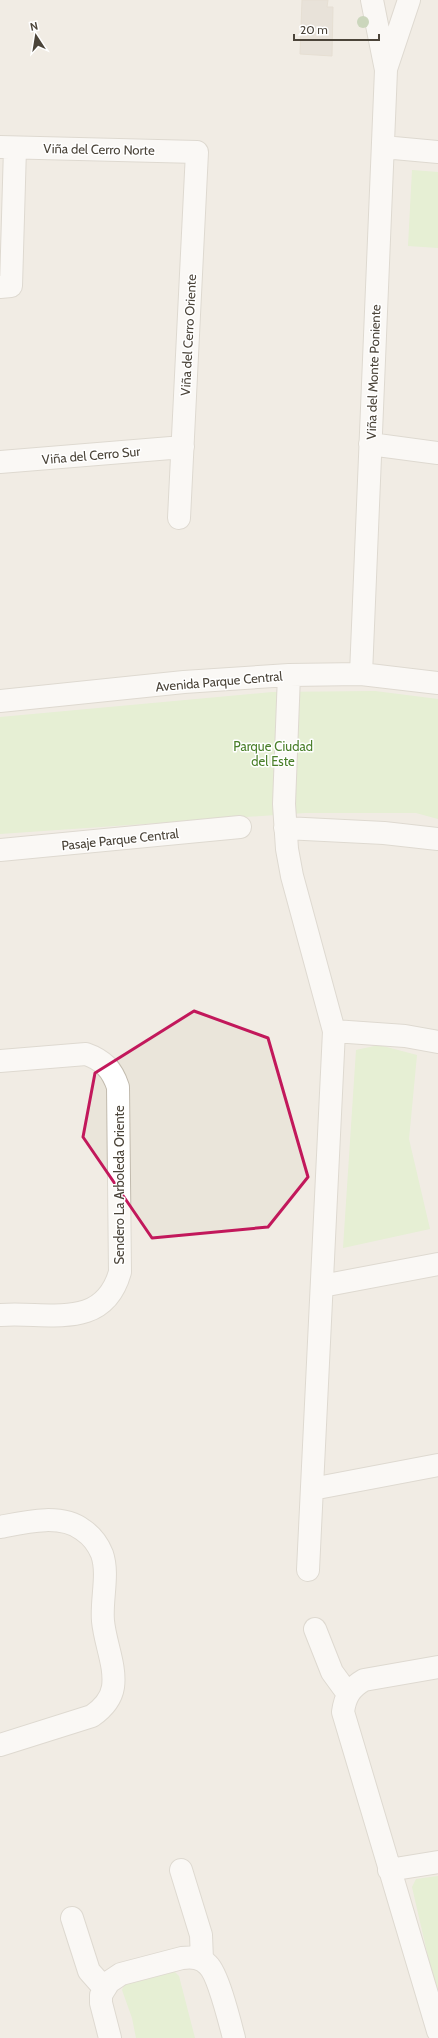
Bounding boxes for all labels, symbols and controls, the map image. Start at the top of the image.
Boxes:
north arrow [16,16,56,56]
scale bar [294,16,379,42]
text: N [29,19,39,34]
text: 20 m [300,22,328,37]
street label: Viña del Cerro Norte [43,140,155,158]
street label: Viña del Cerro Oriente [177,273,199,396]
street label: Viña del Monte Poniente [363,304,383,440]
street label: Viña del Cerro Sur [41,443,142,467]
street label: Avenida Parque Central [155,667,283,695]
park label: Parque Ciudad del Este [233,738,313,769]
street label: Pasaje Parque Central [61,825,180,854]
street label: Sendero La Arboleda Oriente [111,1105,127,1265]

